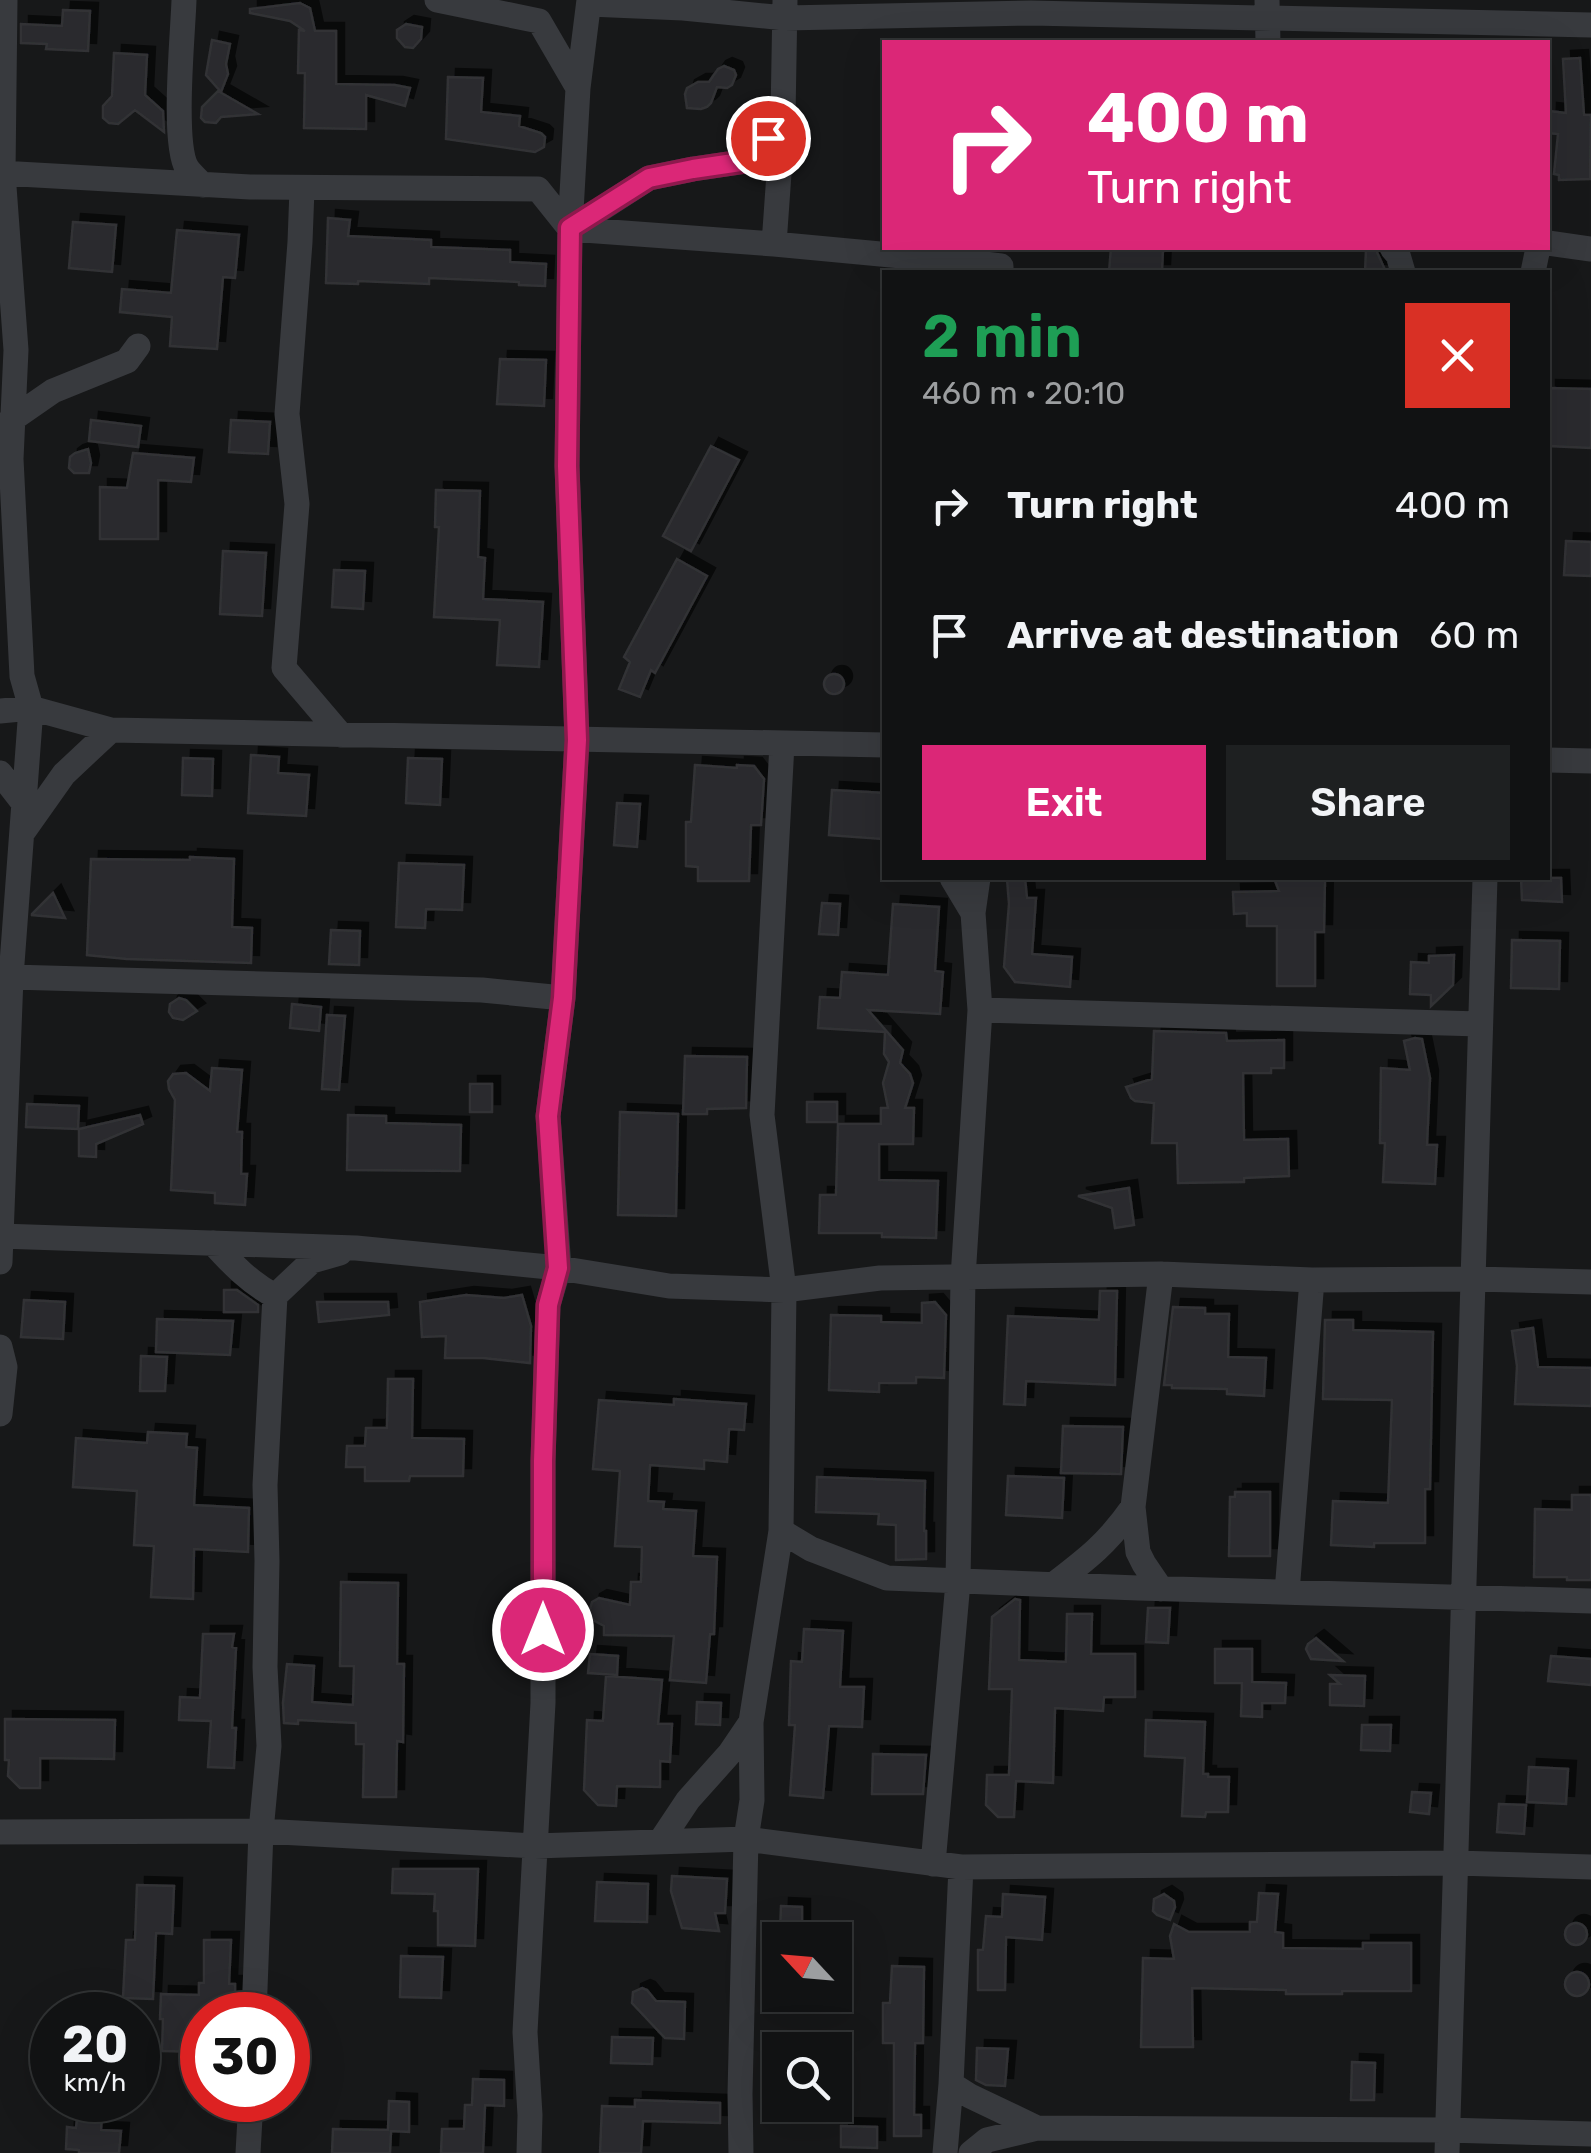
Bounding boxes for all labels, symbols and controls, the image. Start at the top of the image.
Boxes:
text: 400 m [1087,77,1309,160]
icon: right [922,80,1052,210]
pin [726,96,811,181]
icon: arrive [741,111,796,166]
text: Turn right [1087,161,1291,214]
text: 2 min [922,301,1082,372]
button: close [1405,303,1510,408]
text: 460 m · 20:10 [922,374,1125,412]
icon: right [922,478,977,533]
text: Turn right [1007,482,1198,528]
text: 400 m [1395,482,1510,528]
icon: arrive [922,608,977,663]
text: Arrive at destination [1007,612,1399,658]
text: 60 m [1429,612,1519,658]
button: Exit [922,745,1206,860]
button: Share [1226,745,1510,860]
position arrow [491,1578,595,1682]
north arrow [762,1922,852,2012]
map controls [762,1922,852,2122]
speed limit sign: 30 [180,1992,310,2122]
text: 20 [62,2015,128,2075]
button: search [762,2032,852,2122]
text: km/h [64,2068,126,2097]

